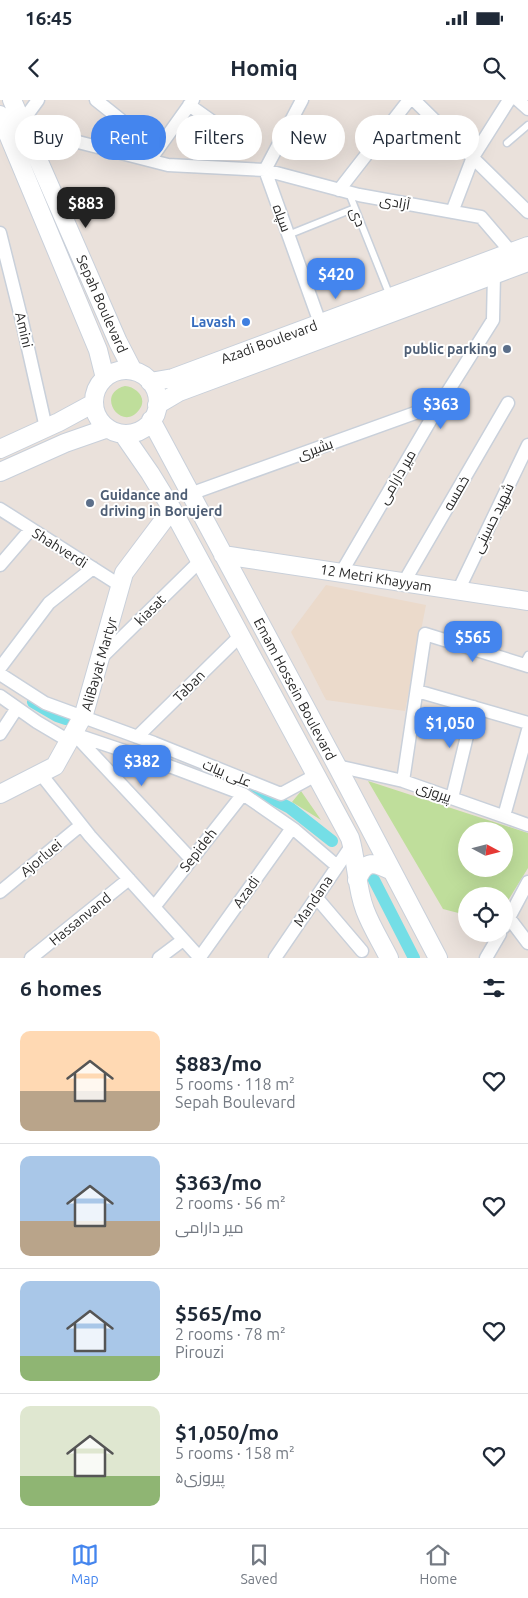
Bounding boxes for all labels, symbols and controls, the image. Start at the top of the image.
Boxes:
text: 16:45 [25,7,73,29]
icon: back [20,54,48,82]
icon: search [480,54,508,82]
text: Homiq [230,55,298,80]
chip: Buy [15,115,81,160]
chip: Rent [91,115,166,160]
chip: Filters [176,115,262,160]
chip: New [272,115,345,160]
chip: Apartment [355,115,479,160]
pin: $883 [56,186,116,229]
street label: آزادی [379,191,412,213]
text: $883 [68,194,104,212]
street label: سپاه [268,202,294,235]
street label: دی [347,205,369,229]
street label: Sepah Boulevard [73,252,131,356]
pin: $420 [306,258,366,300]
text: $420 [318,265,354,283]
street label: Amini [12,311,36,349]
place label: Lavash [191,314,236,330]
marker: Lavash [240,316,252,328]
street label: Azadi Boulevard [218,317,320,367]
place label: public parking [404,341,497,357]
marker: public parking [501,343,513,355]
pin: $363 [411,388,471,430]
text: $363 [423,395,459,413]
street label: بشیری [295,435,335,463]
street label: میر دارامی [375,447,419,507]
street label: خمسه [440,473,472,513]
street label: شهید حسینی [469,480,517,556]
place label: Guidance and driving in Borujerd [100,487,222,519]
marker: Guidance and driving in Borujerd [84,497,96,509]
street label: Shahverdi [30,525,90,571]
street label: 12 Metri Khayyam [319,561,433,595]
street label: kiasat [131,591,169,629]
street label: AliBayat Martyr [78,614,120,713]
street label: Emam Hossein Boulevard [251,615,339,763]
pin: $565 [443,620,503,663]
text: $565 [455,628,491,646]
street label: Taban [170,667,208,705]
pin: $1,050 [409,706,491,749]
text: $1,050 [425,714,475,732]
pin: $382 [112,744,172,787]
text: $382 [124,752,160,770]
street label: علی بیات [200,756,254,790]
street label: پیروزی [414,779,454,807]
north arrow [458,822,512,878]
map controls [458,822,513,942]
street label: Sepideh [176,825,220,875]
street label: Ajorluei [17,836,65,880]
street label: Azadi [229,873,263,911]
street label: Mandana [290,873,336,929]
button: locate [458,887,513,942]
street label: Hassanvand [46,889,114,949]
icon: filters [480,974,508,1002]
text: 6 homes [20,976,102,1000]
icon: home [60,1051,120,1111]
text: $883/mo [175,1051,262,1075]
icon: heart [480,1067,508,1095]
text: 5 rooms · 118 m² [175,1075,295,1093]
text: Sepah Boulevard [175,1093,296,1111]
text: $363/mo [175,1170,262,1194]
icon: home [60,1176,120,1236]
icon: heart [480,1192,508,1220]
text: 2 rooms · 56 m² [175,1194,286,1212]
text: میر دارامی [175,1218,243,1236]
icon: home [60,1301,120,1361]
text: $565/mo [175,1301,262,1325]
icon: heart [480,1317,508,1345]
text: 2 rooms · 78 m² [175,1325,286,1343]
text: Pirouzi [175,1343,224,1361]
text: $1,050/mo [175,1420,279,1444]
icon: home [60,1426,120,1486]
icon: heart [480,1442,508,1470]
text: 5 rooms · 158 m² [175,1444,295,1462]
text: پیروزی۵ [175,1468,225,1486]
tab: Map [71,1541,99,1587]
tab: Saved [240,1541,278,1587]
tab: Home [419,1541,457,1587]

